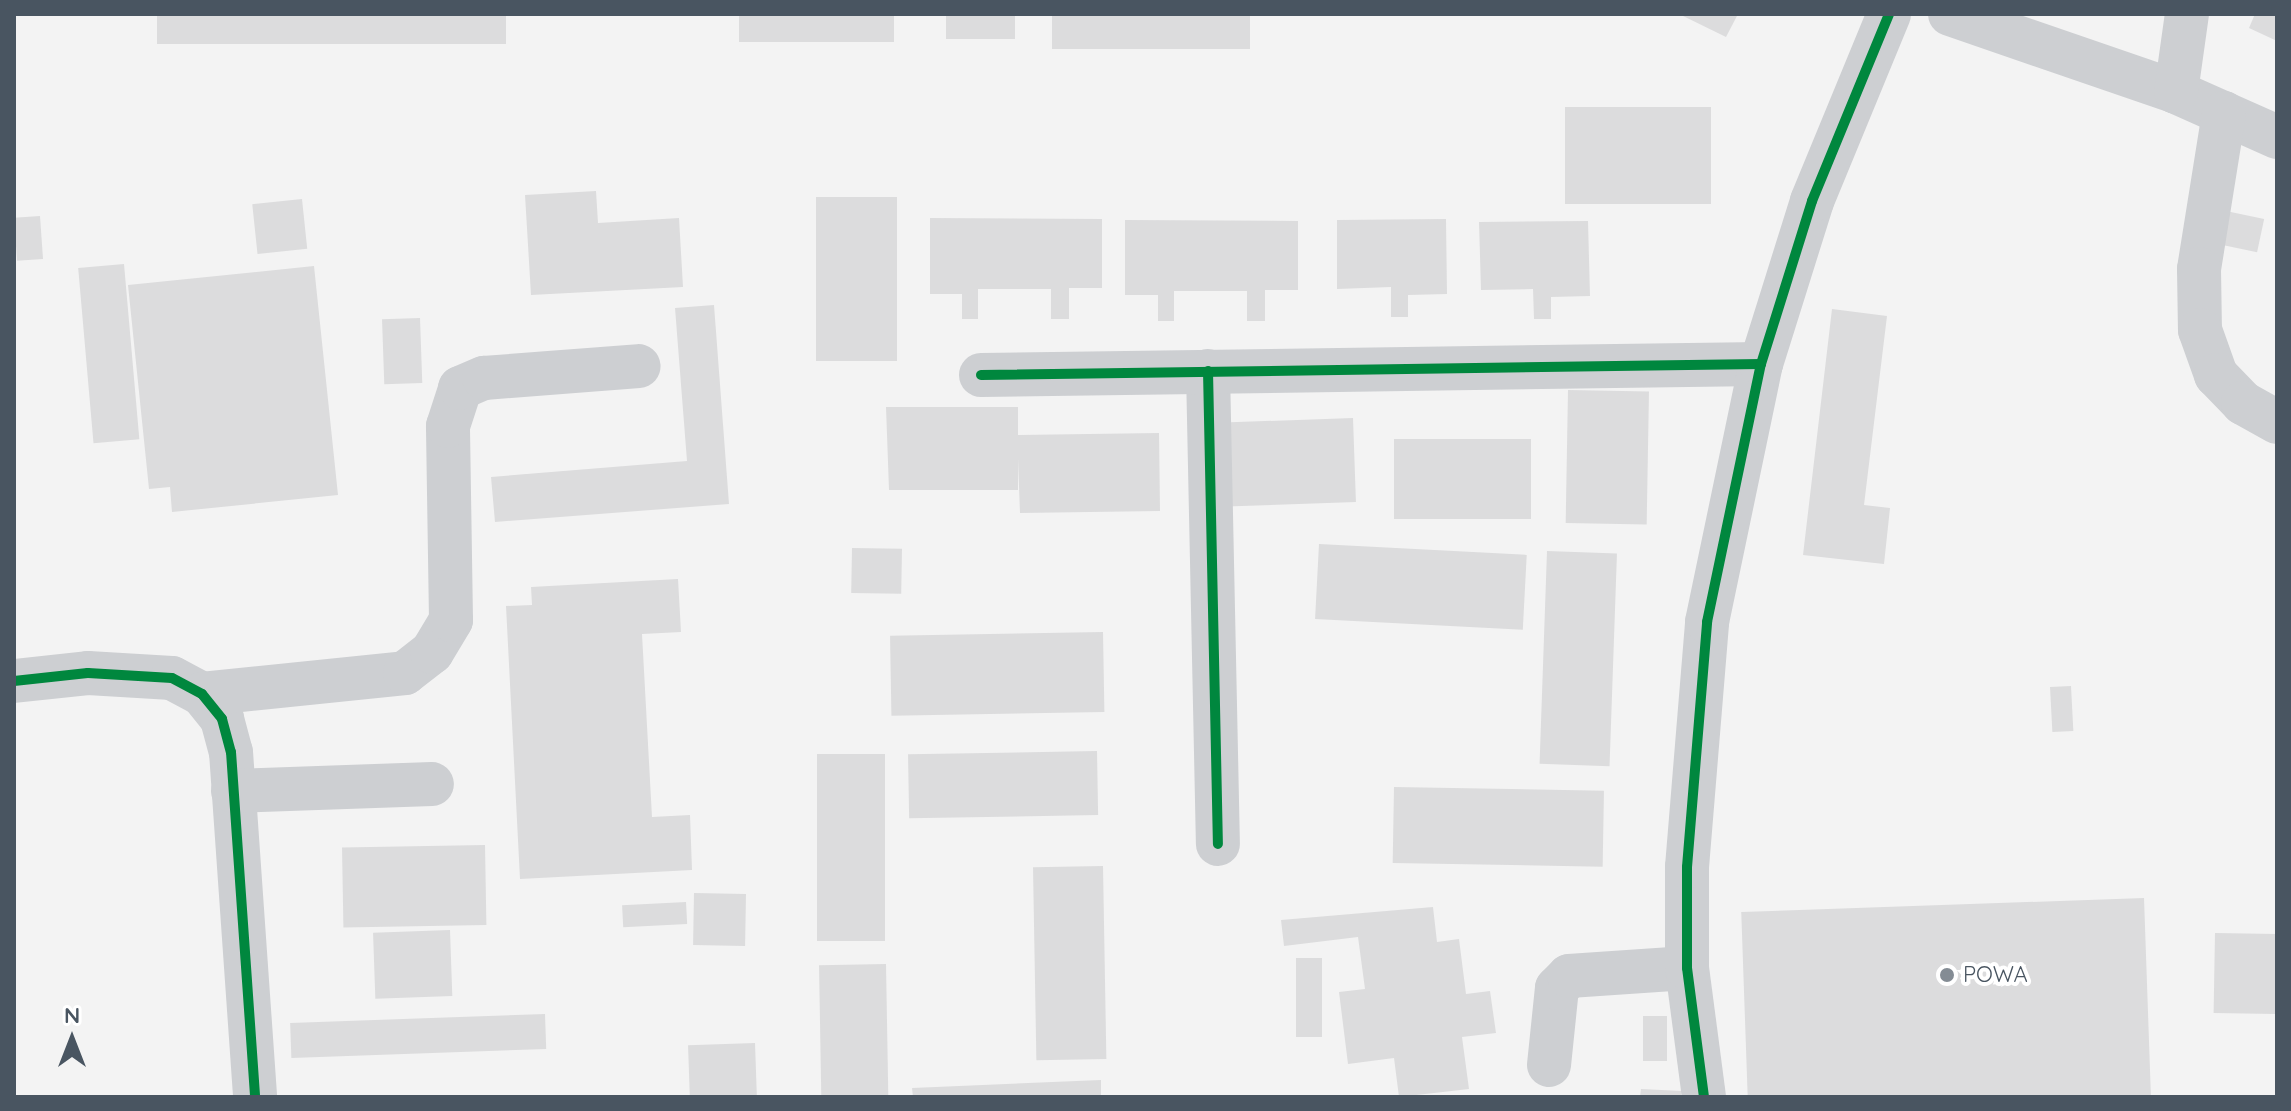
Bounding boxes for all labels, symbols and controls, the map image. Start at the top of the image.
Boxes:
place label: POWA [1963,962,2028,988]
marker: POWA [1938,966,1956,984]
north arrow [32,999,112,1079]
text: N [64,1001,80,1029]

